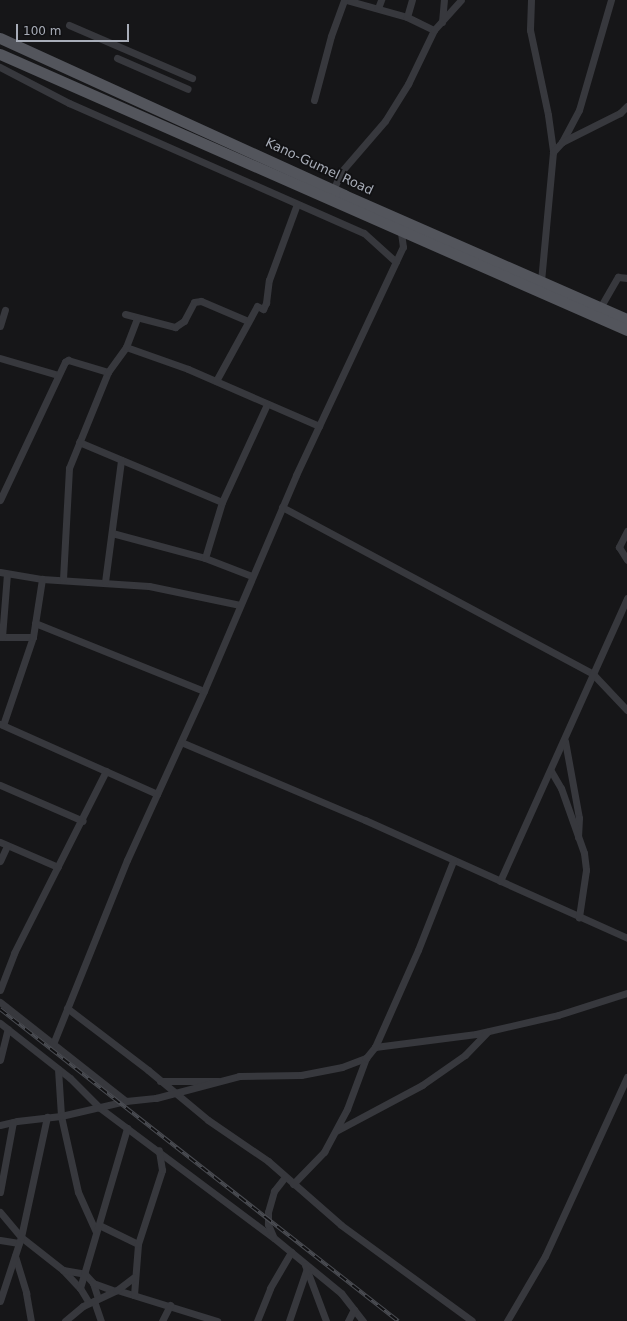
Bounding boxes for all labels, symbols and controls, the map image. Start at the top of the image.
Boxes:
scale bar [18,16,131,42]
text: 100 m [23,24,61,38]
street label: Kano-Gumel Road [263,135,375,199]

